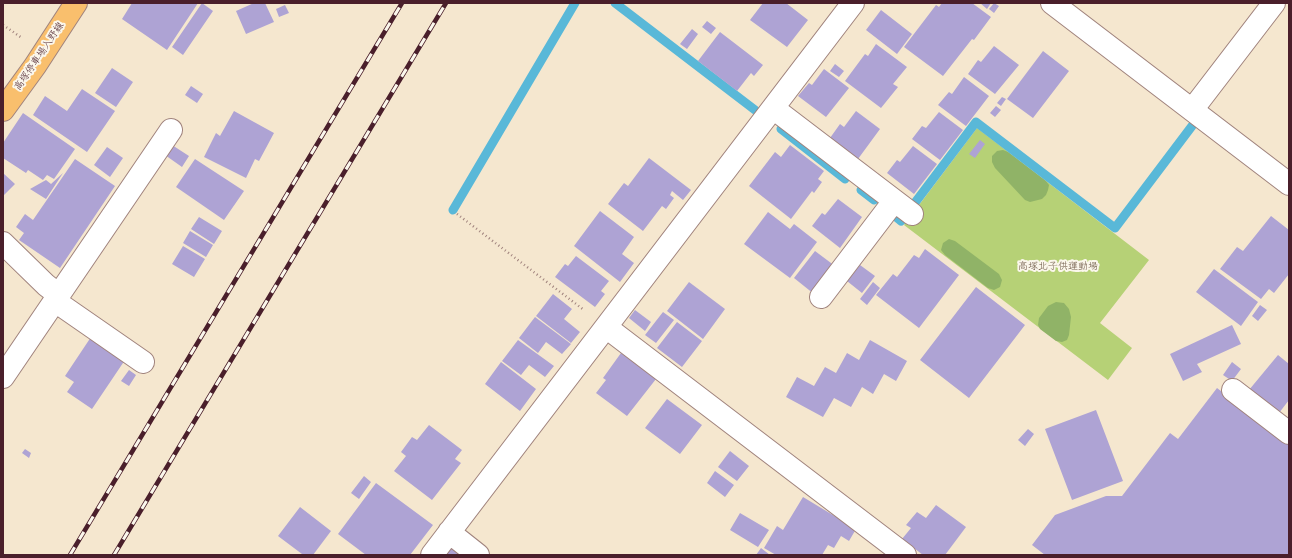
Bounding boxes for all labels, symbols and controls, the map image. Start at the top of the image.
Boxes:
street label: 高塚停車場入野線 [13,20,67,94]
park label: 高塚北子供運動場 [1018,261,1098,273]

